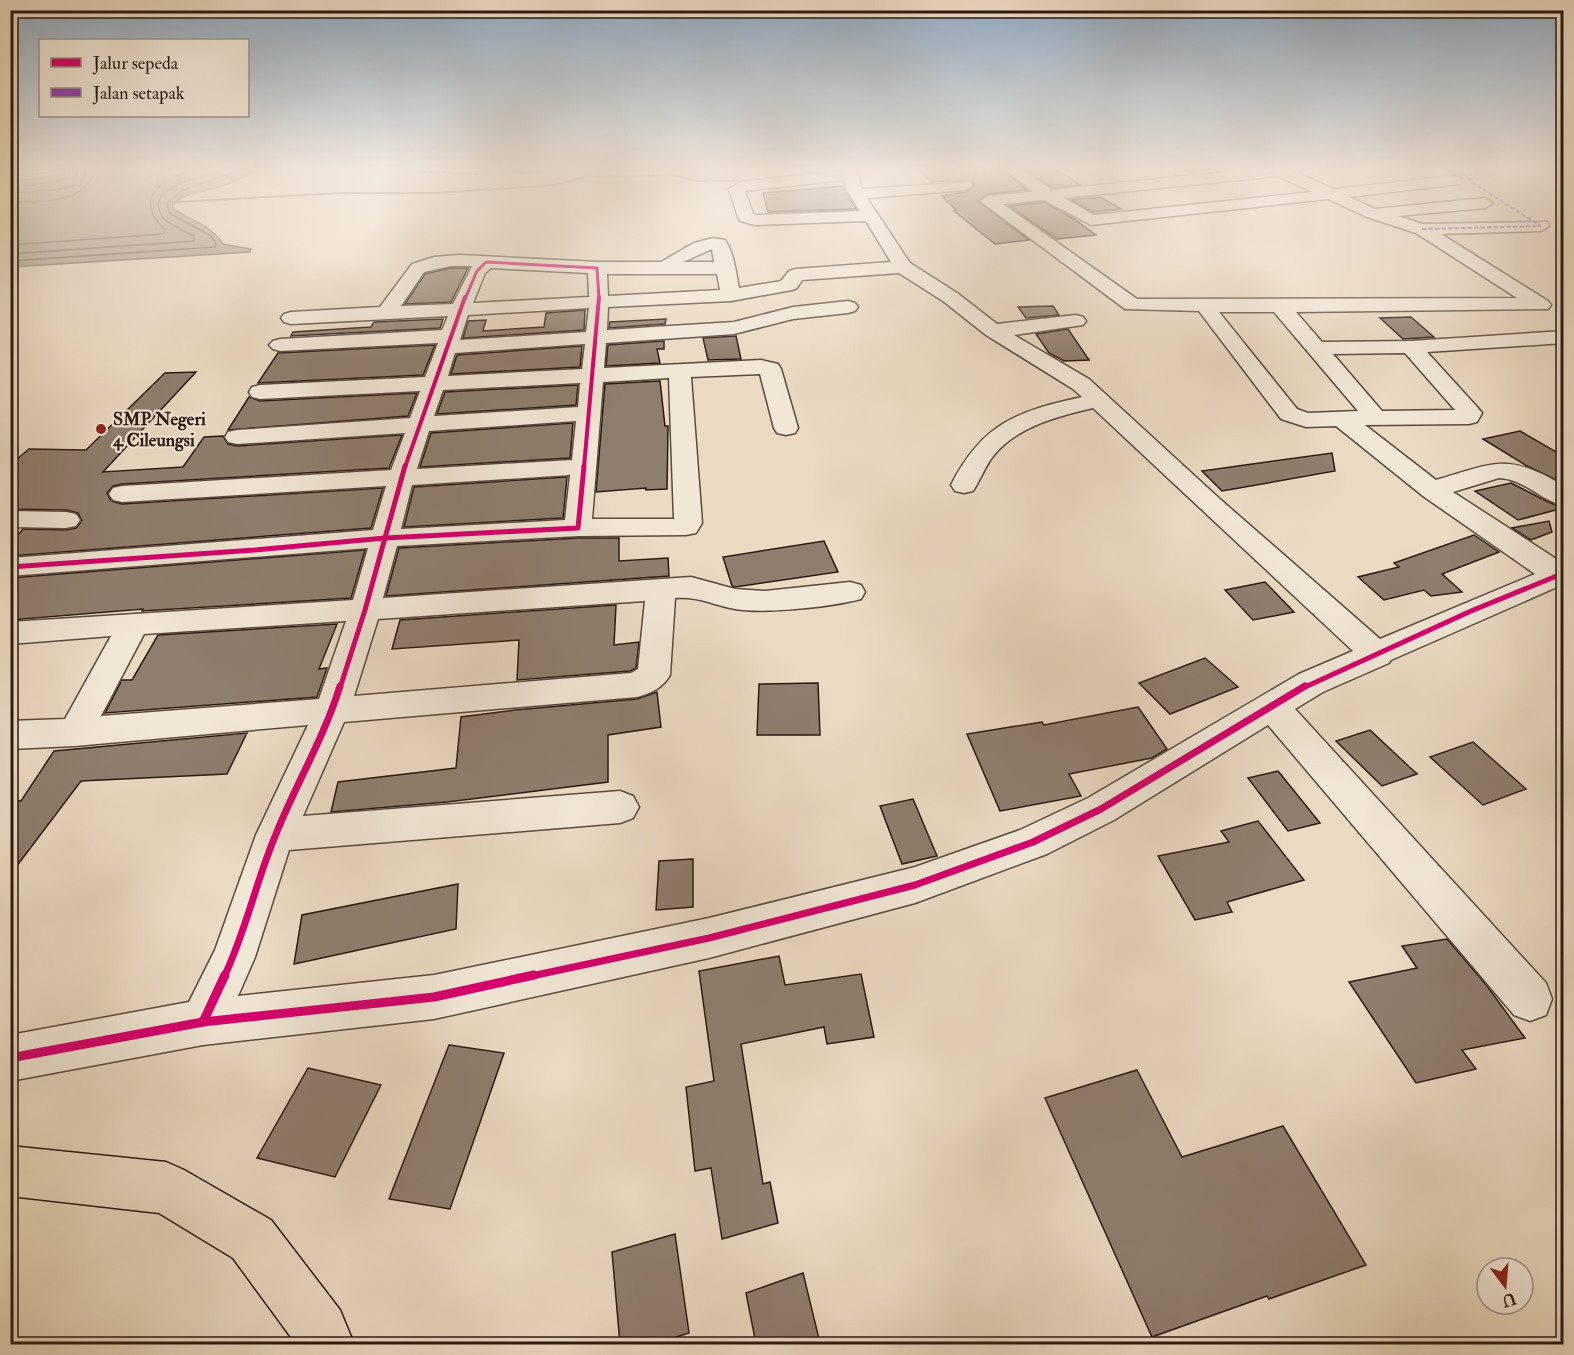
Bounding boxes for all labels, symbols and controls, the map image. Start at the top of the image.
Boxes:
legend [39,39,249,117]
text: Jalur sepeda [92,52,179,75]
text: Jalan setapak [92,82,185,105]
place label: SMP Negeri 4 Cileungsi [112,408,206,452]
marker: SMP Negeri 4 Cileungsi [94,422,108,436]
north arrow [1475,1256,1535,1316]
text: U [1499,1288,1518,1311]

